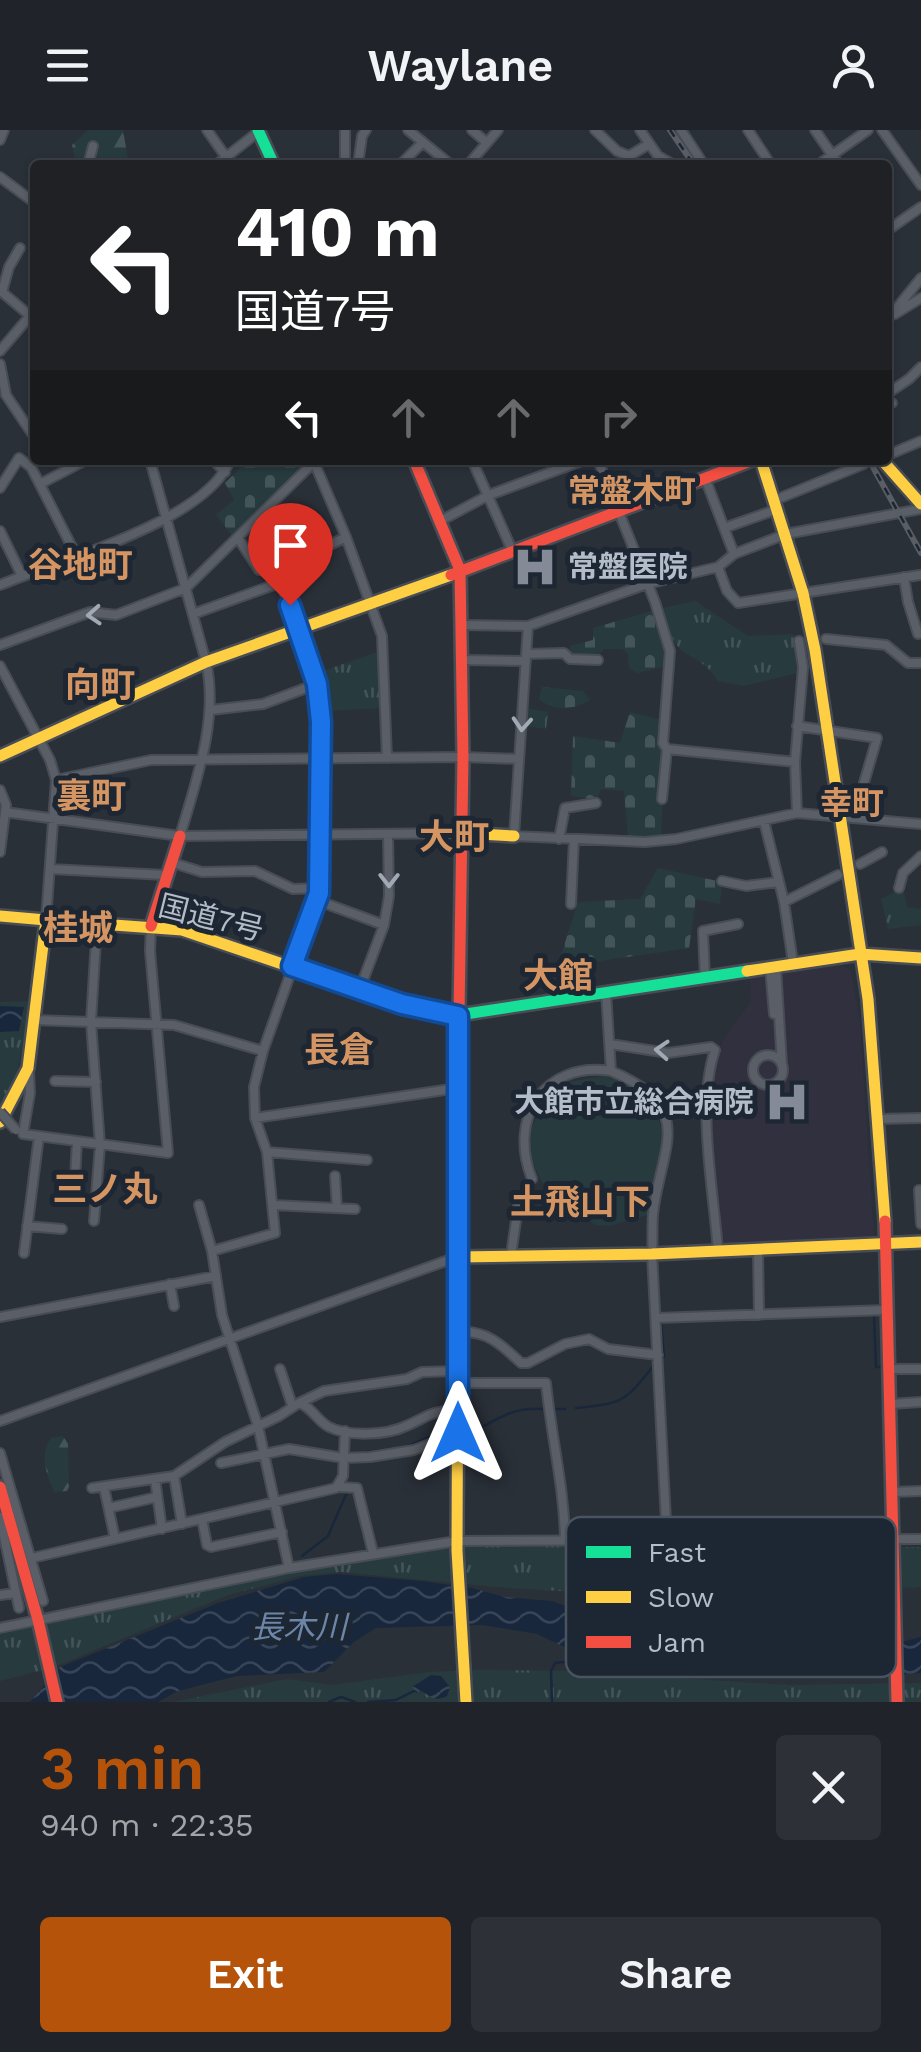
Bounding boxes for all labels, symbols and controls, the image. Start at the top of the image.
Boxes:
icon: menu [40,38,95,93]
icon: person [826,38,881,93]
text: Waylane [368,39,553,92]
text: 410 m [235,191,440,273]
icon: left [70,200,200,330]
text: 国道7号 [235,285,395,338]
icon: left [276,390,331,445]
icon: ahead [381,390,436,445]
icon: ahead [486,390,541,445]
icon: right [591,390,646,445]
district label: 常盤木町 [568,472,696,510]
pin [248,503,333,606]
icon: arrive [263,518,318,573]
hospital icon: 常盤医院 [511,543,559,591]
district label: 谷地町 [27,544,133,586]
place label: 常盤医院 [568,549,688,584]
one-way arrow [86,604,102,626]
district label: 向町 [65,664,135,706]
one-way arrow [512,716,533,732]
district label: 裏町 [56,775,126,817]
district label: 幸町 [820,784,884,822]
district label: 大町 [419,816,489,858]
one-way arrow [378,872,400,888]
street label: 国道7号 [155,888,267,947]
district label: 桂城 [43,907,113,949]
district label: 大館 [523,955,593,997]
district label: 長倉 [304,1029,374,1071]
one-way arrow [653,1040,669,1062]
hospital icon: 大館市立総合病院 [763,1078,811,1126]
place label: 大館市立総合病院 [514,1084,754,1119]
district label: 三ノ丸 [52,1168,158,1210]
district label: 土飛山下 [510,1181,650,1223]
position arrow [406,1381,510,1485]
legend [566,1517,896,1677]
text: Fast [648,1536,706,1569]
text: Slow [648,1581,714,1614]
water label: 長木川 [251,1608,350,1646]
text: Jam [648,1626,706,1659]
text: 3 min [40,1733,204,1804]
button: close [776,1735,881,1840]
text: 940 m · 22:35 [40,1806,254,1844]
button: Exit [40,1917,451,2032]
button: Share [471,1917,881,2032]

